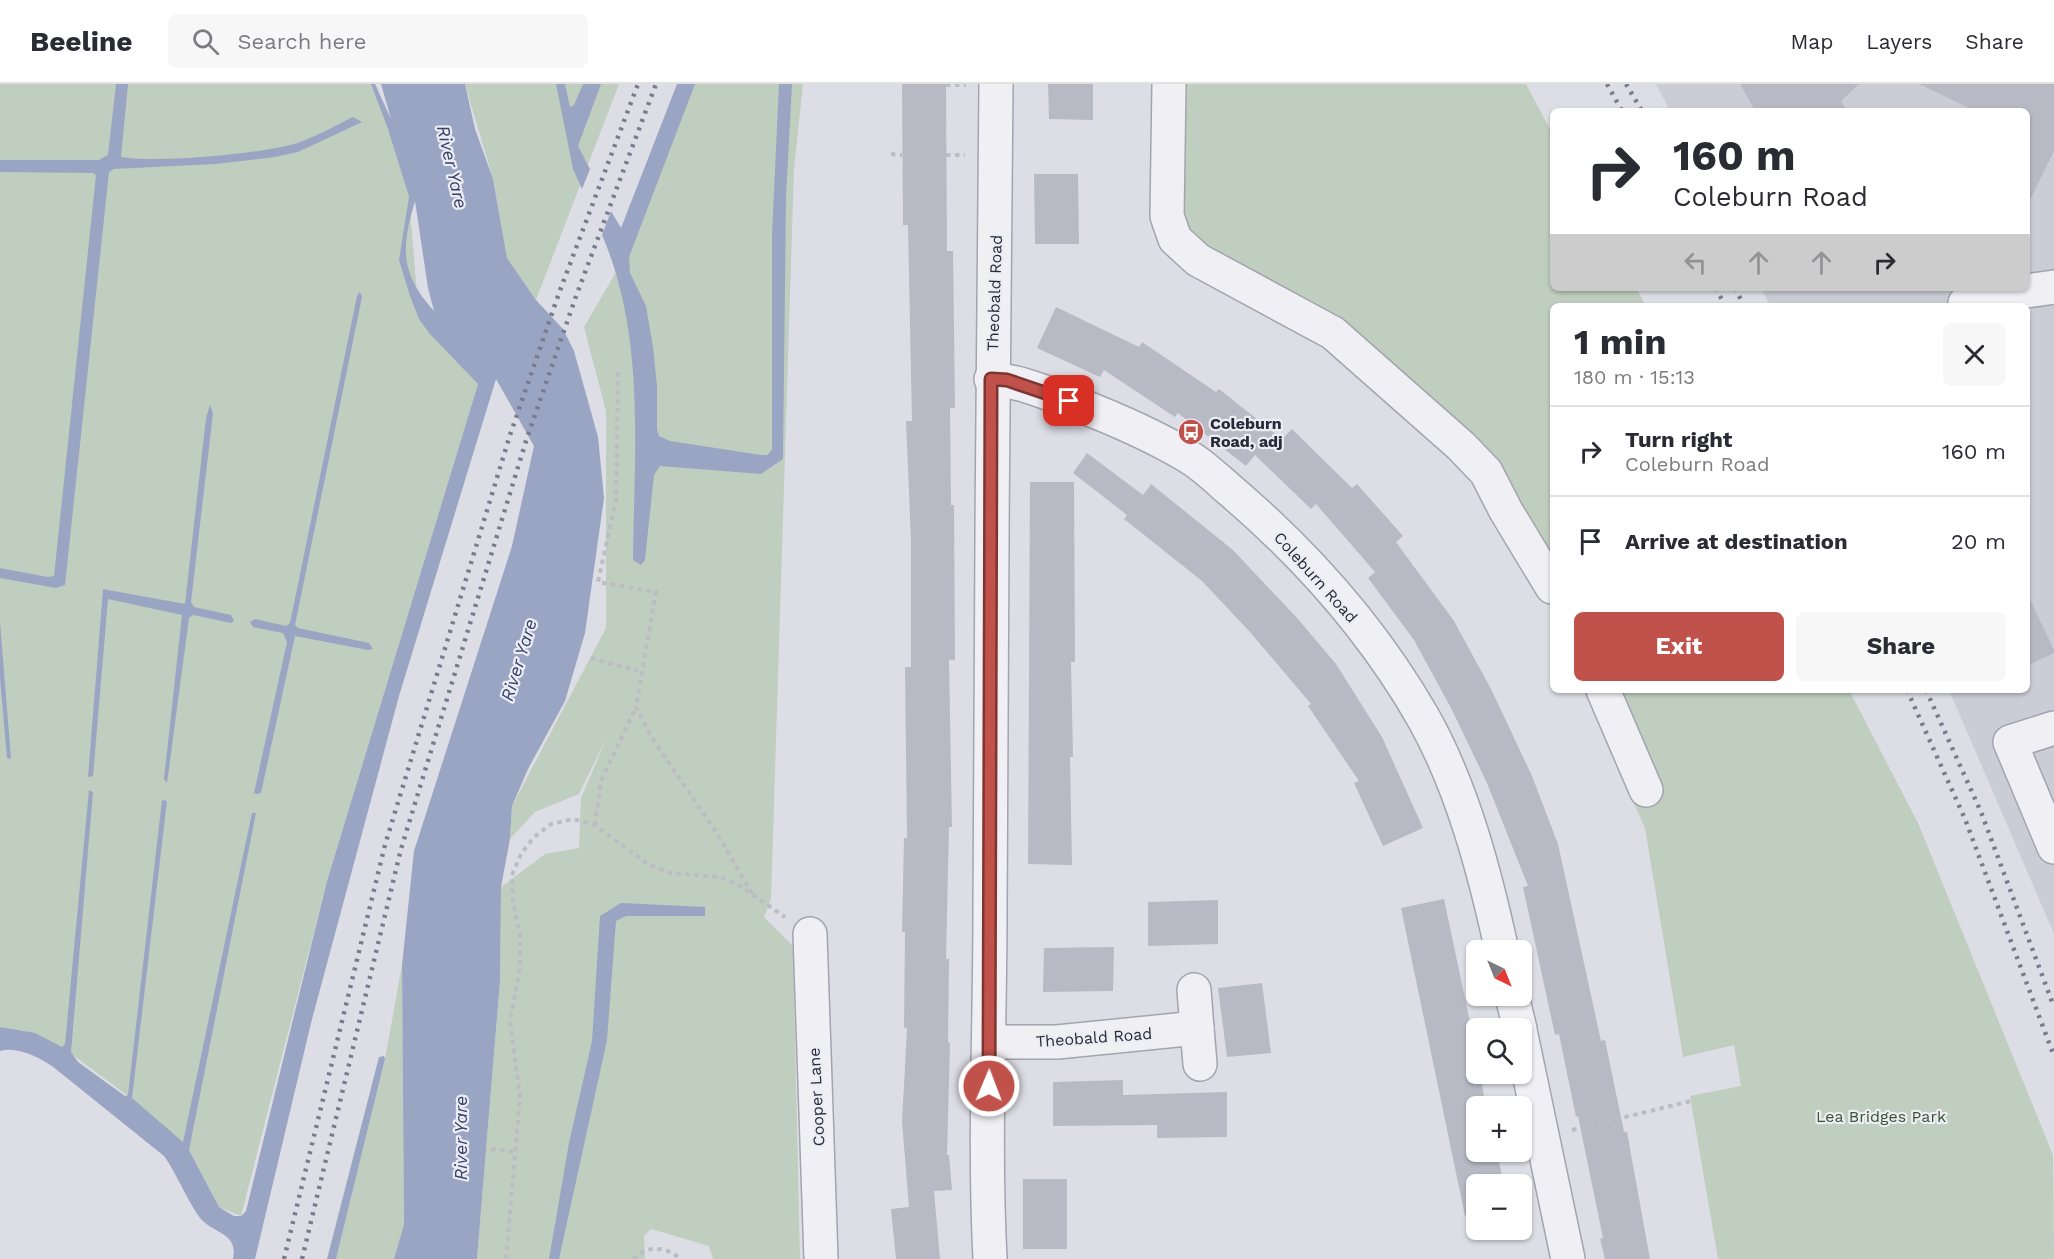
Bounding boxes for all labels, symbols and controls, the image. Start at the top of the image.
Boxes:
search box [168,14,588,68]
text: Beeline [30,25,132,58]
icon: search [189,25,222,58]
text: Search here [237,29,366,54]
text: Map [1790,29,1833,54]
text: Layers [1866,29,1932,54]
text: Share [1965,29,2024,54]
water label: River Yare [433,123,472,211]
text: 160 m [1673,131,1796,180]
icon: right [1574,132,1652,210]
text: Coleburn Road [1673,181,1868,213]
street label: Theobald Road [983,234,1006,352]
icon: left [1679,246,1712,279]
icon: ahead [1742,246,1775,279]
icon: ahead [1805,246,1838,279]
icon: right [1868,246,1901,279]
text: 1 min [1574,321,1666,363]
button: close [1943,323,2006,386]
text: 180 m · 15:13 [1574,365,1695,389]
pin [1043,375,1094,426]
icon: arrive [1052,384,1085,417]
place label: Coleburn Road, adj [1210,414,1283,451]
bus stop icon: Coleburn Road, adj [1176,417,1206,447]
text: Turn right [1625,427,1732,452]
icon: right [1574,435,1607,468]
text: 160 m [1942,439,2006,464]
text: Coleburn Road [1625,452,1769,476]
icon: arrive [1574,525,1607,558]
street label: Coleburn Road [1270,528,1361,627]
text: Arrive at destination [1625,529,1848,554]
text: 20 m [1951,529,2006,554]
button: Exit [1574,612,1784,681]
button: Share [1796,612,2006,681]
water label: River Yare [496,616,541,703]
north arrow [1466,940,1532,1006]
map controls [1466,940,1532,1240]
button: search [1466,1018,1532,1084]
street label: Theobald Road [1035,1024,1153,1051]
street label: Cooper Lane [804,1047,829,1147]
position arrow [957,1054,1021,1118]
water label: River Yare [450,1096,471,1180]
button: + [1466,1096,1532,1162]
park label: Lea Bridges Park [1816,1107,1946,1126]
button: − [1466,1174,1532,1240]

